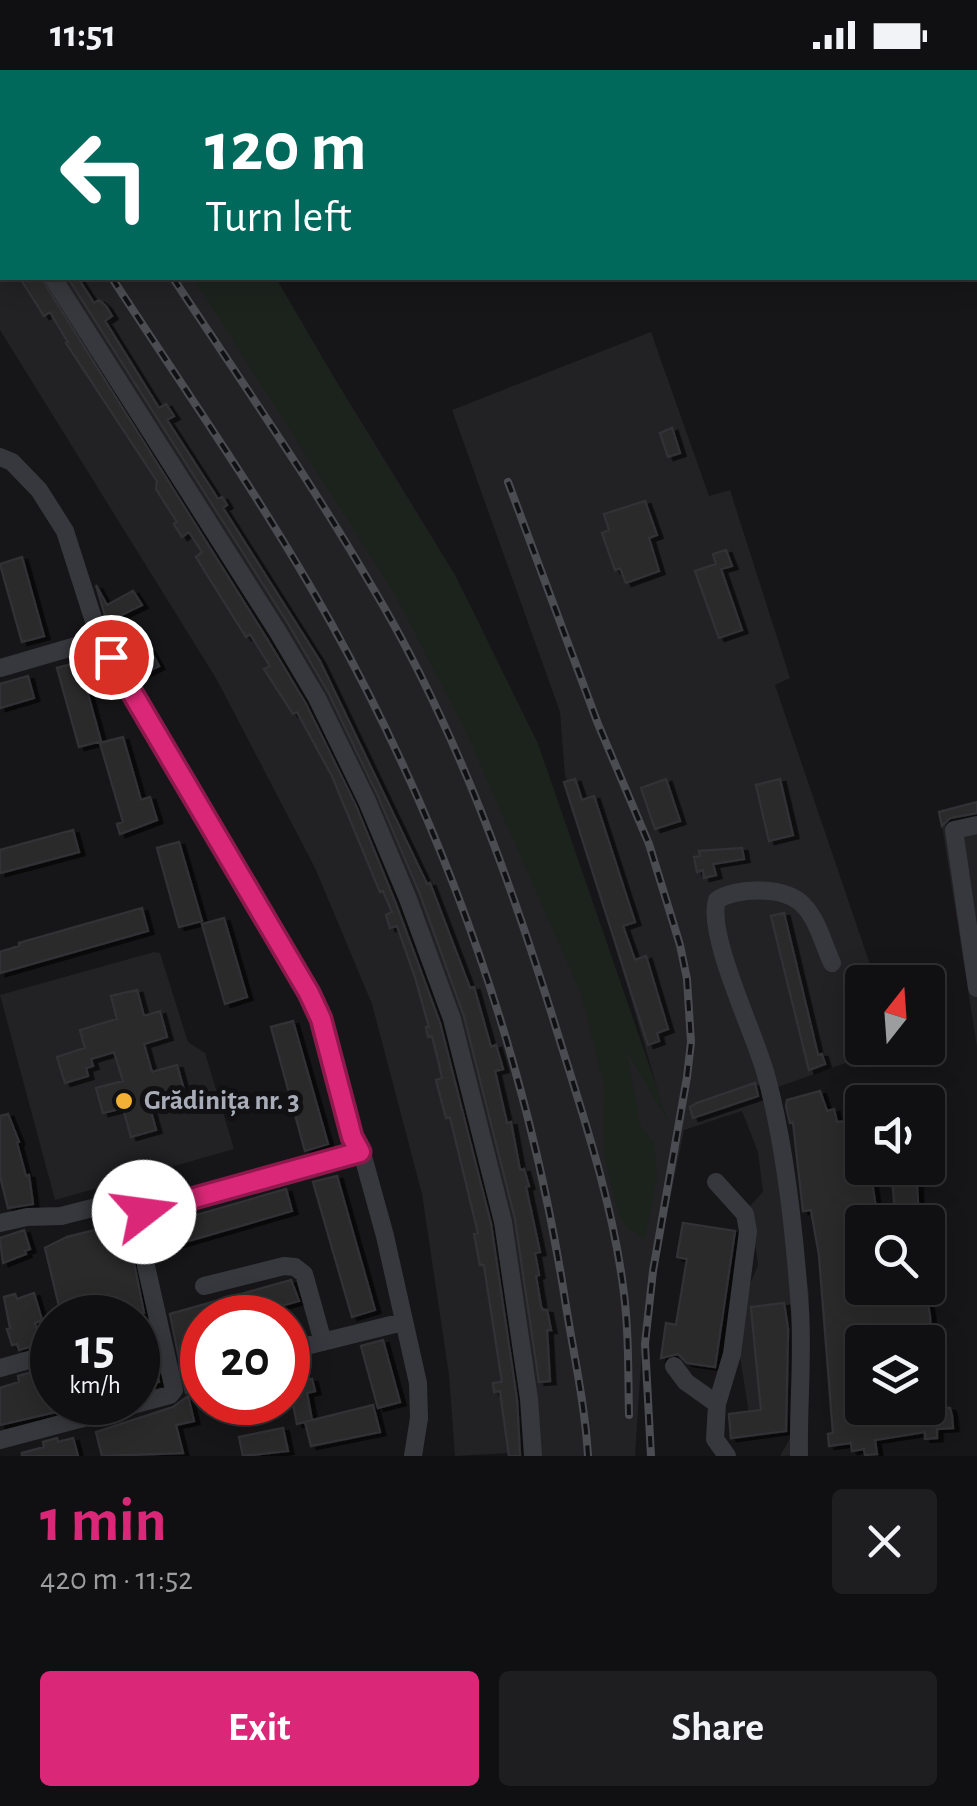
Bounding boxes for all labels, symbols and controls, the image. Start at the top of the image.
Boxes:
text: 11:51 [50,16,116,54]
icon: left [40,110,170,240]
text: 120 m [205,113,367,183]
text: Turn left [205,195,352,240]
pin [69,615,154,700]
icon: arrive [84,630,139,685]
north arrow [845,965,945,1065]
map controls [845,965,945,1425]
button: sound [845,1085,945,1185]
place label: Grădinița nr. 3 [144,1087,300,1117]
marker: Grădinița nr. 3 [113,1090,135,1112]
position arrow [92,1160,196,1264]
button: search [845,1205,945,1305]
speed limit sign: 20 [180,1295,310,1425]
text: 15 [75,1323,115,1373]
button: layers [845,1325,945,1425]
text: km/h [69,1373,121,1398]
button: close [832,1489,937,1594]
text: 1 min [40,1492,166,1552]
text: 420 m · 11:52 [40,1563,193,1595]
button: Exit [40,1671,479,1786]
button: Share [499,1671,937,1786]

